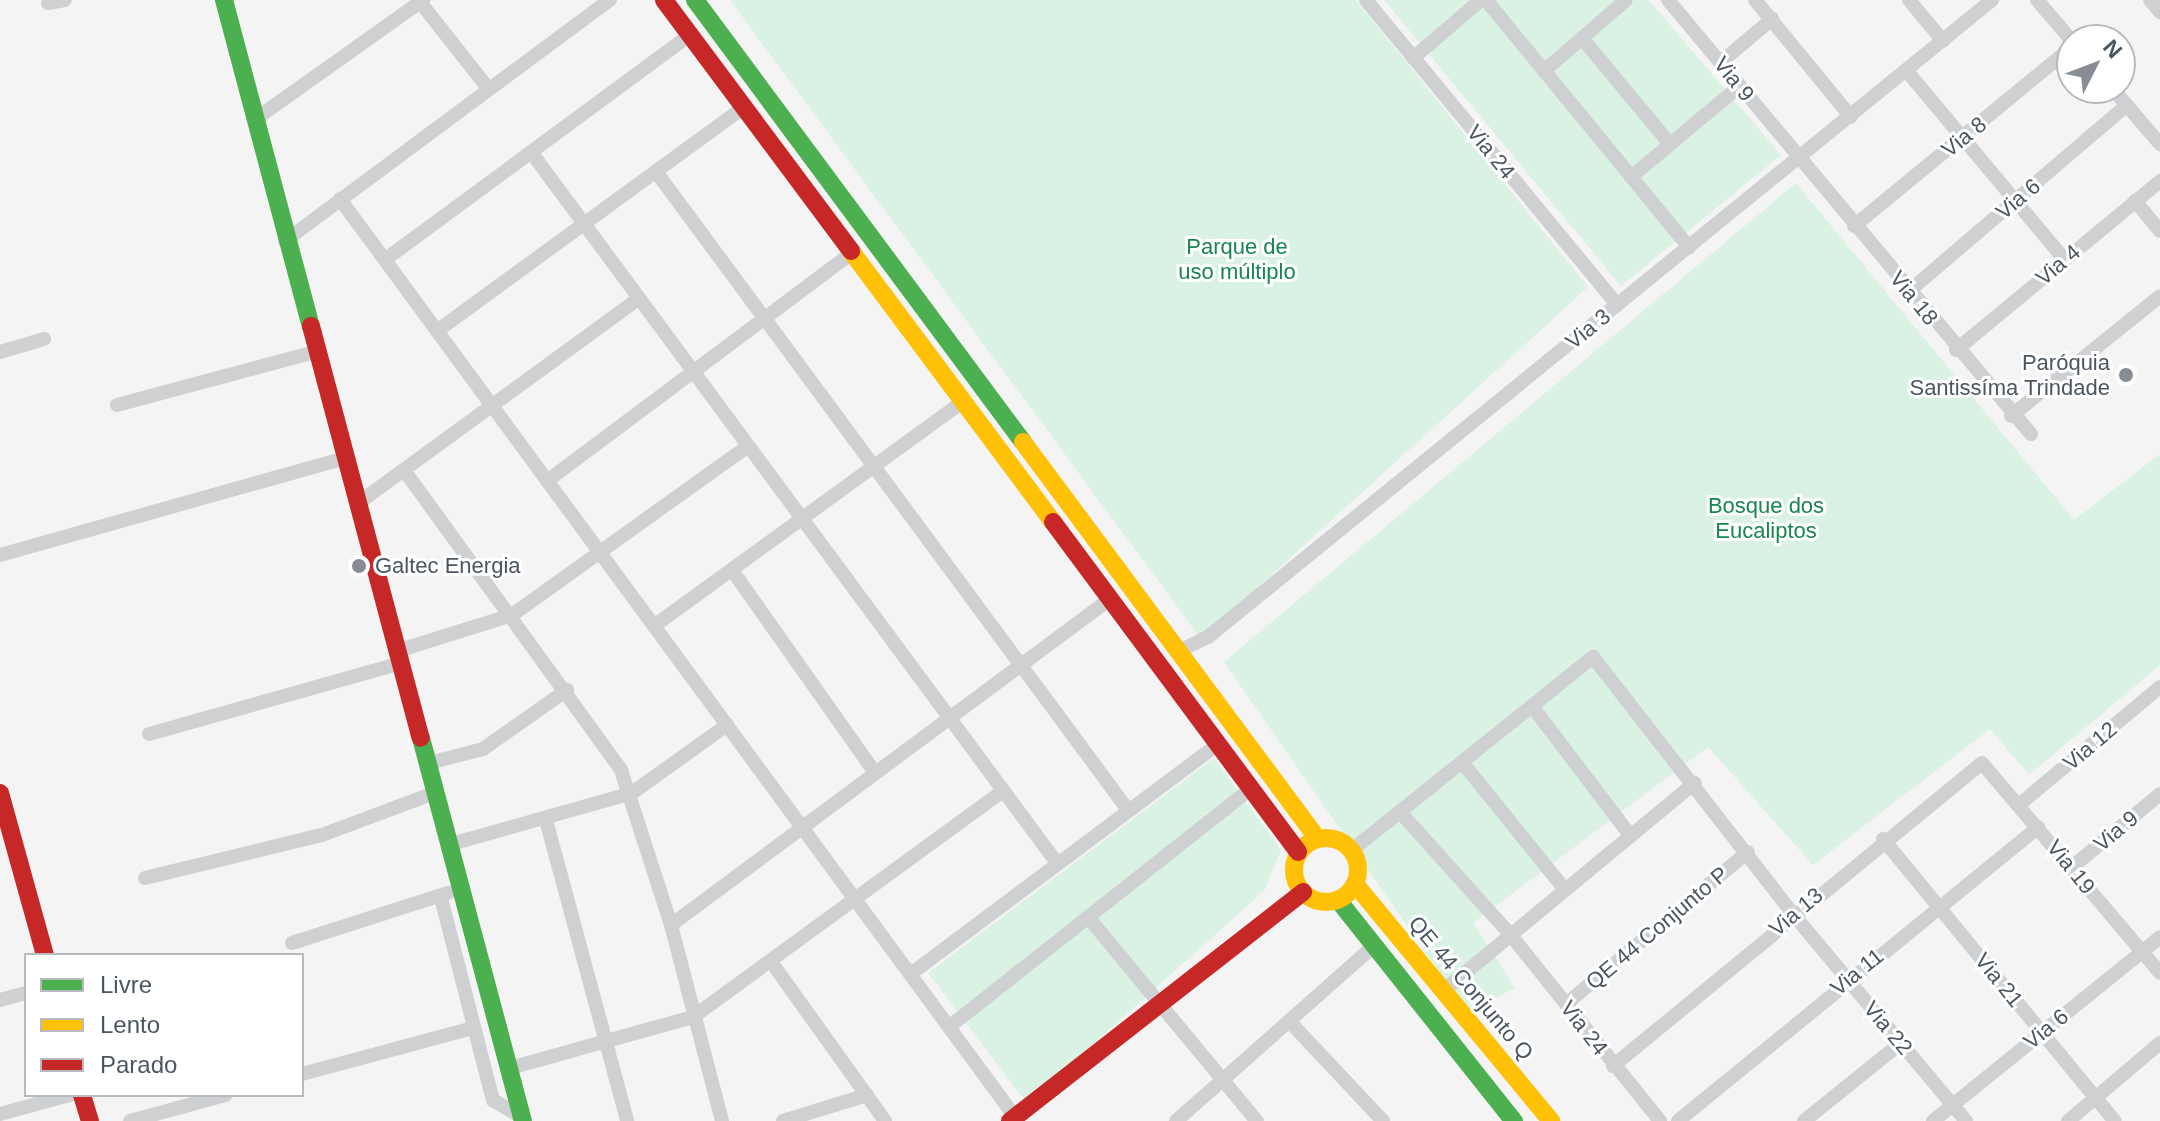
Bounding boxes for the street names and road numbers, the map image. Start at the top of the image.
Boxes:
street label: Via 9 [1708,51,1760,107]
street label: Via 8 [1936,111,1992,163]
street label: Via 24 [1461,120,1521,184]
street label: Via 6 [1990,173,2046,225]
street label: Via 4 [2030,239,2086,291]
street label: Via 18 [1884,266,1944,330]
street label: Via 3 [1560,303,1616,355]
street label: Via 12 [2058,716,2122,776]
street label: Via 9 [2088,805,2144,857]
street label: Via 19 [2041,835,2101,899]
street label: QE 44 Conjunto P [1581,861,1733,995]
street label: Via 13 [1764,882,1828,942]
street label: QE 44 Conjunto Q [1403,911,1539,1065]
street label: Via 11 [1825,943,1889,1001]
street label: Via 21 [1969,948,2029,1012]
street label: Via 24 [1555,995,1613,1061]
street label: Via 22 [1858,996,1918,1060]
street label: Via 6 [2018,1003,2074,1055]

